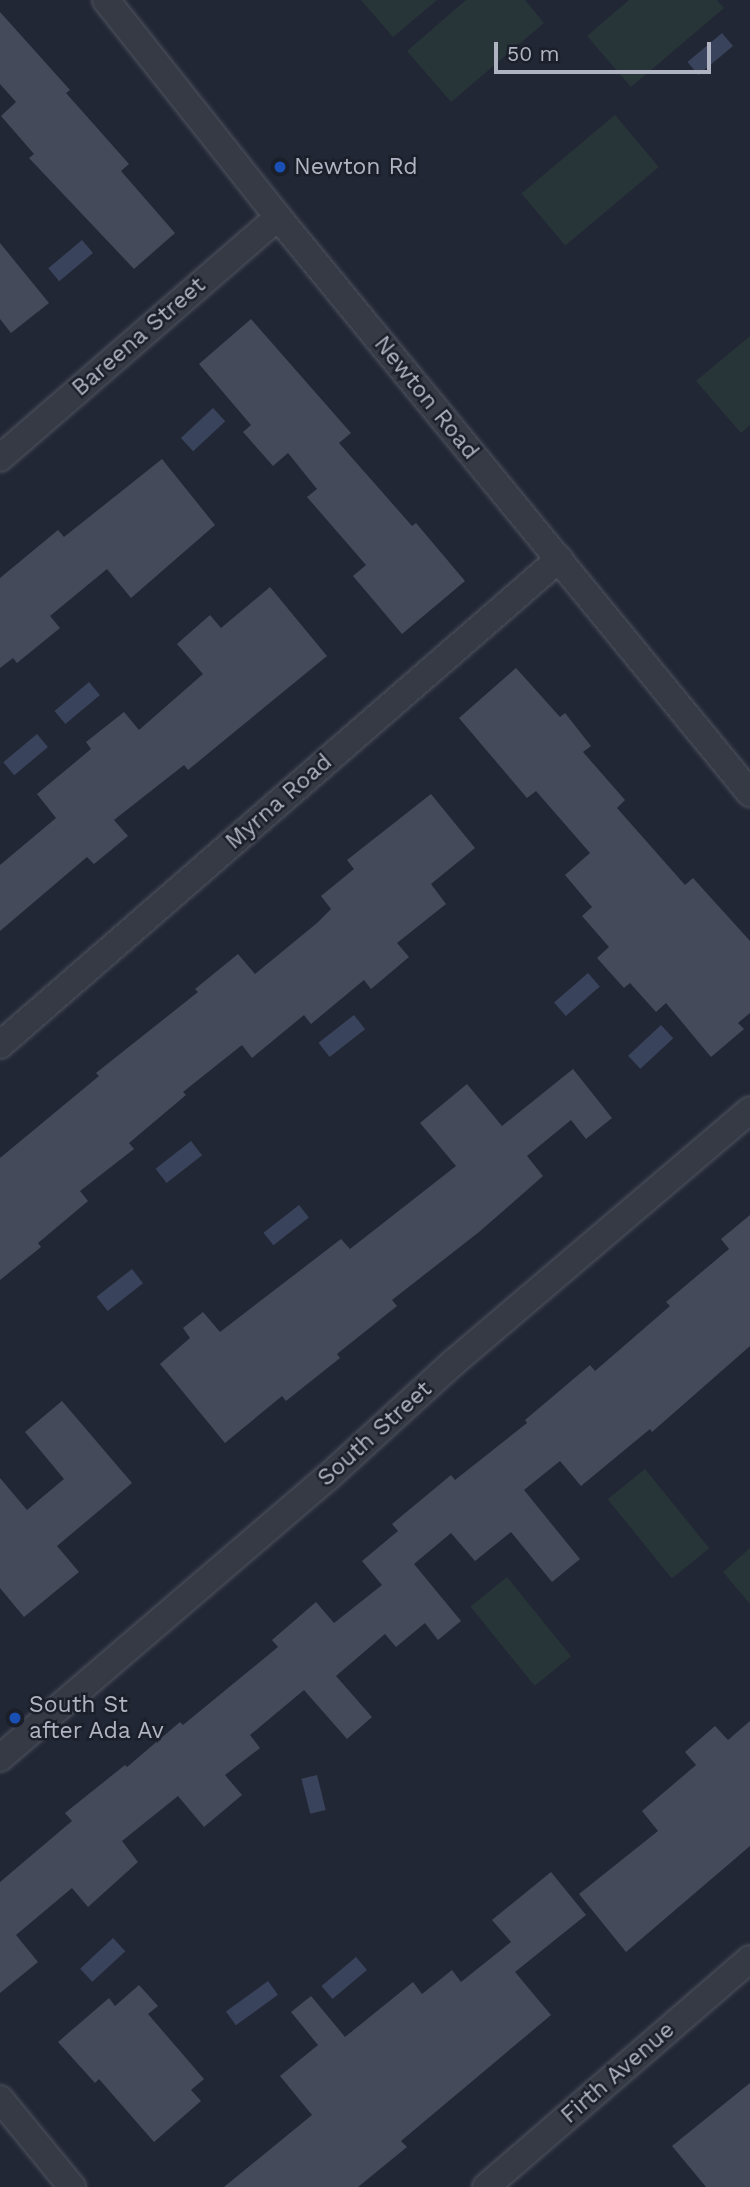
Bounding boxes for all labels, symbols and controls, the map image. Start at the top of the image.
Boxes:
scale bar [498,28,715,72]
text: 50 m [507,41,559,66]
place label: Newton Rd [294,153,418,181]
marker: Newton Rd [272,159,288,175]
street label: Bareena Street [67,272,211,402]
street label: Newton Road [368,331,484,465]
street label: Myrna Road [220,748,338,856]
street label: South Street [312,1376,438,1492]
place label: South St after Ada Av [29,1691,167,1745]
marker: South St after Ada Av [7,1710,23,1726]
street label: Firth Avenue [555,2016,681,2130]

